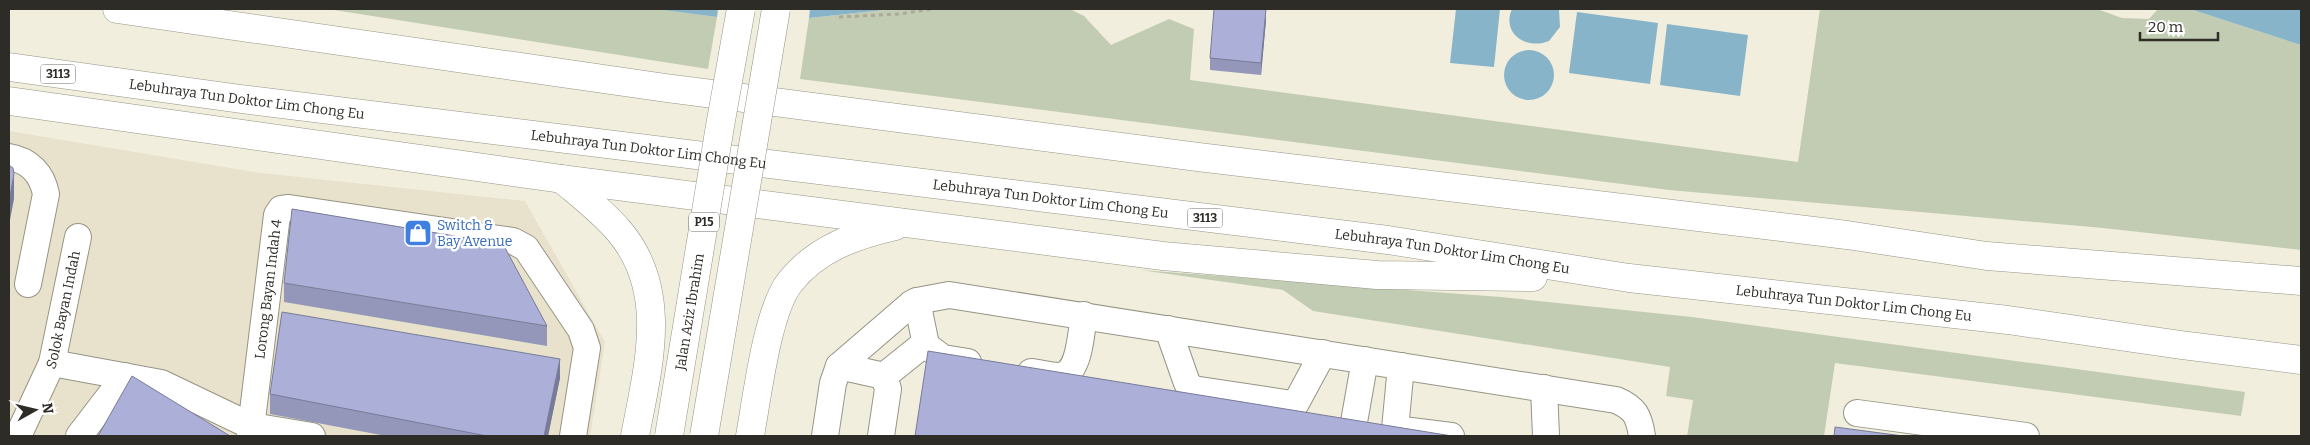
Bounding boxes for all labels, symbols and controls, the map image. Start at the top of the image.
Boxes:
scale bar [2140,10,2218,42]
text: 20 m [2148,18,2184,36]
road number: 3113 [40,64,76,84]
street label: Lebuhraya Tun Doktor Lim Chong Eu [128,75,366,123]
street label: Lebuhraya Tun Doktor Lim Chong Eu [530,126,768,172]
street label: Lebuhraya Tun Doktor Lim Chong Eu [932,176,1170,221]
road number: 3113 [1188,208,1222,228]
road number: P15 [689,212,719,232]
place label: Switch & Bay Avenue [437,217,512,250]
street label: Lorong Bayan Indah 4 [251,218,285,360]
shop icon: Switch & Bay Avenue [403,218,433,248]
street label: Lebuhraya Tun Doktor Lim Chong Eu [1334,225,1571,277]
street label: Solok Bayan Indah [42,249,84,372]
street label: Jalan Aziz Ibrahim [671,251,708,372]
street label: Lebuhraya Tun Doktor Lim Chong Eu [1735,281,1973,324]
north arrow [10,385,60,435]
text: N [38,402,57,415]

